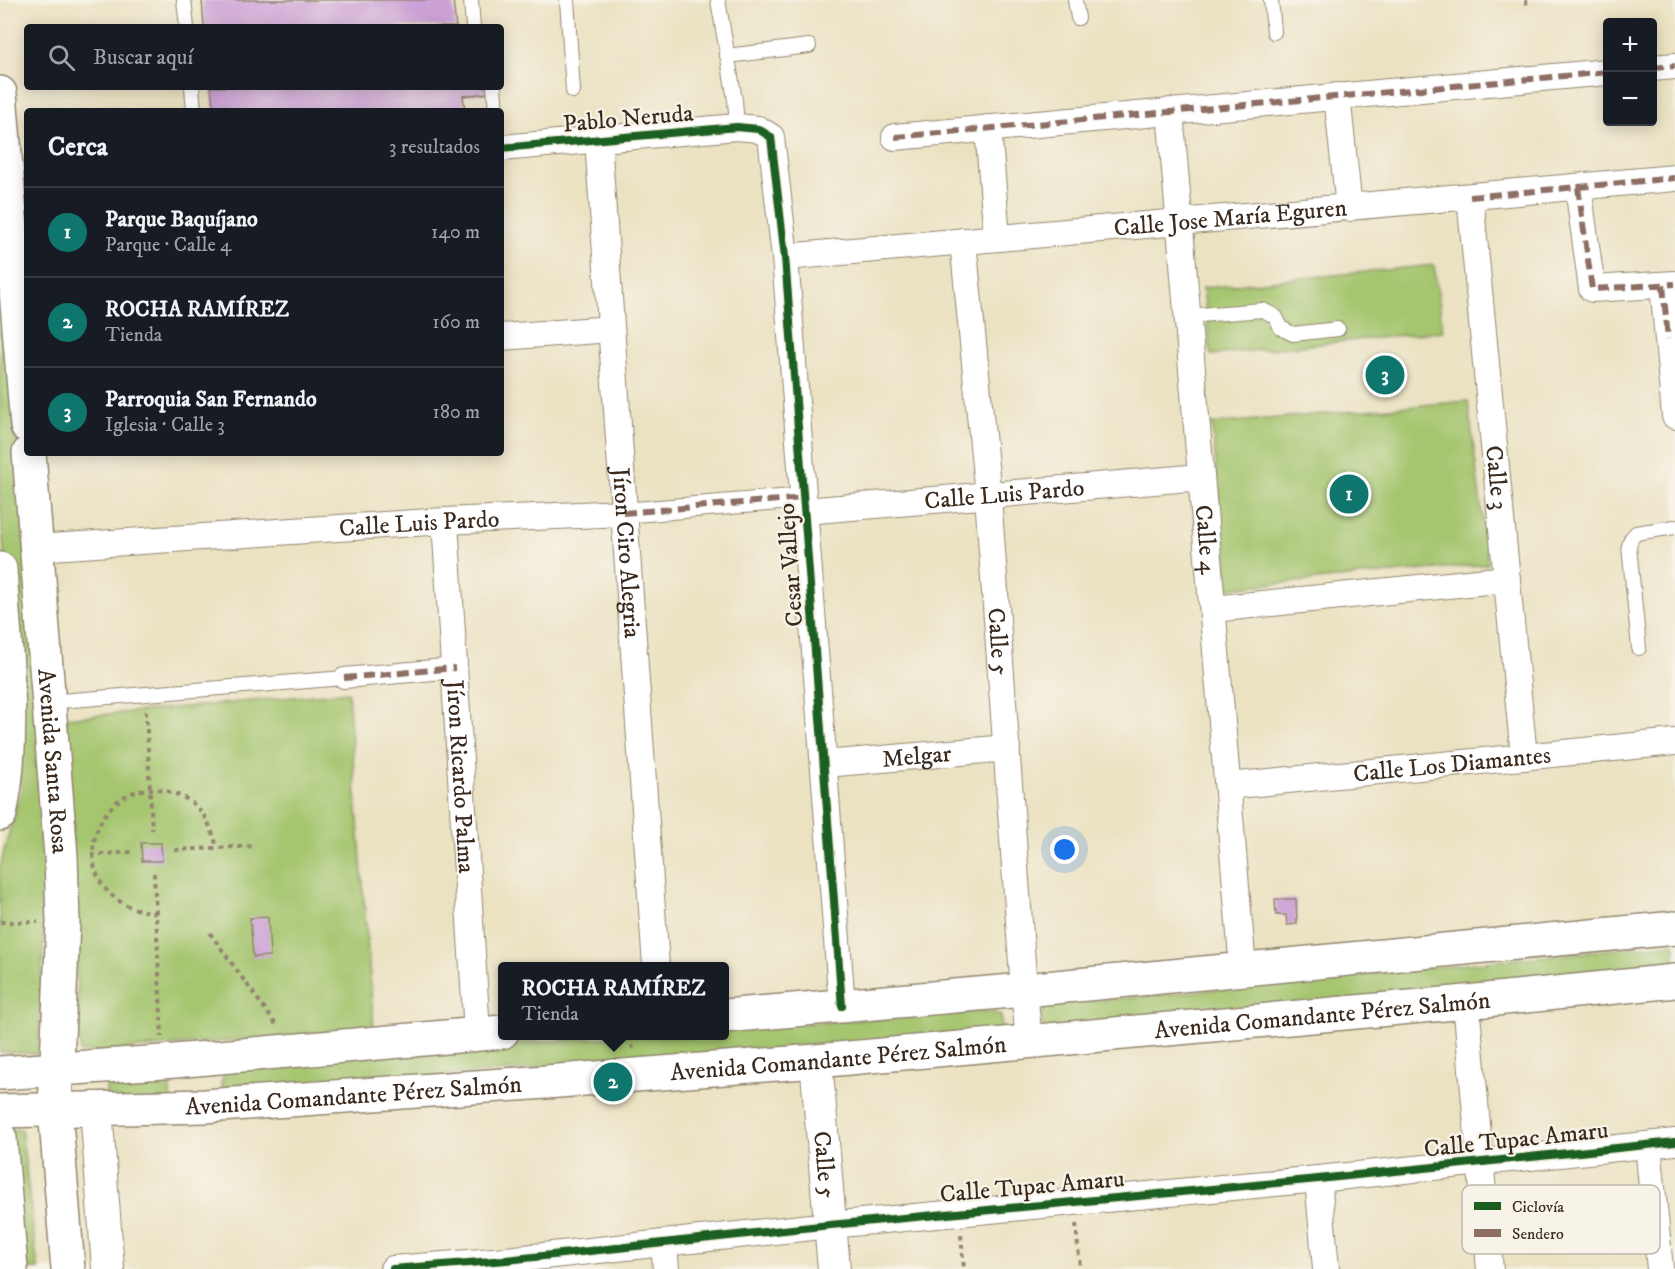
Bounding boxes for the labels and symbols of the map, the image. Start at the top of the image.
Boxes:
street label: Pablo Neruda [561,98,695,140]
street label: Calle Jose María Eguren [1113,193,1349,244]
pin: 3 [1366,352,1404,398]
street label: Calle 3 [1478,444,1514,511]
street label: Jíron Ciro Alegria [605,465,647,640]
pin: 1 [1330,472,1368,516]
street label: Calle Luis Pardo [923,473,1086,517]
street label: Cesar Vallejo [772,502,810,628]
street label: Calle 4 [1188,504,1223,577]
street label: Calle Luis Pardo [338,505,500,544]
street label: Calle 5 [980,607,1015,676]
street label: Avenida Santa Rosa [30,668,75,855]
street label: Jíron Ricardo Palma [439,677,481,875]
street label: Melgar [881,739,953,775]
street label: Calle Los Diamantes [1352,740,1552,790]
your location [1050,835,1079,864]
street label: Avenida Comandante Pérez Salmón [1153,986,1492,1046]
street label: Avenida Comandante Pérez Salmón [669,1030,1008,1088]
pin: 2 [594,1060,632,1104]
street label: Avenida Comandante Pérez Salmón [185,1070,523,1122]
street label: Calle Tupac Amaru [1422,1115,1610,1165]
street label: Calle 5 [806,1130,842,1200]
street label: Calle Tupac Amaru [938,1164,1126,1210]
legend [1462,1185,1660,1254]
text: Ciclovía [1512,1197,1564,1217]
text: Sendero [1512,1224,1564,1244]

